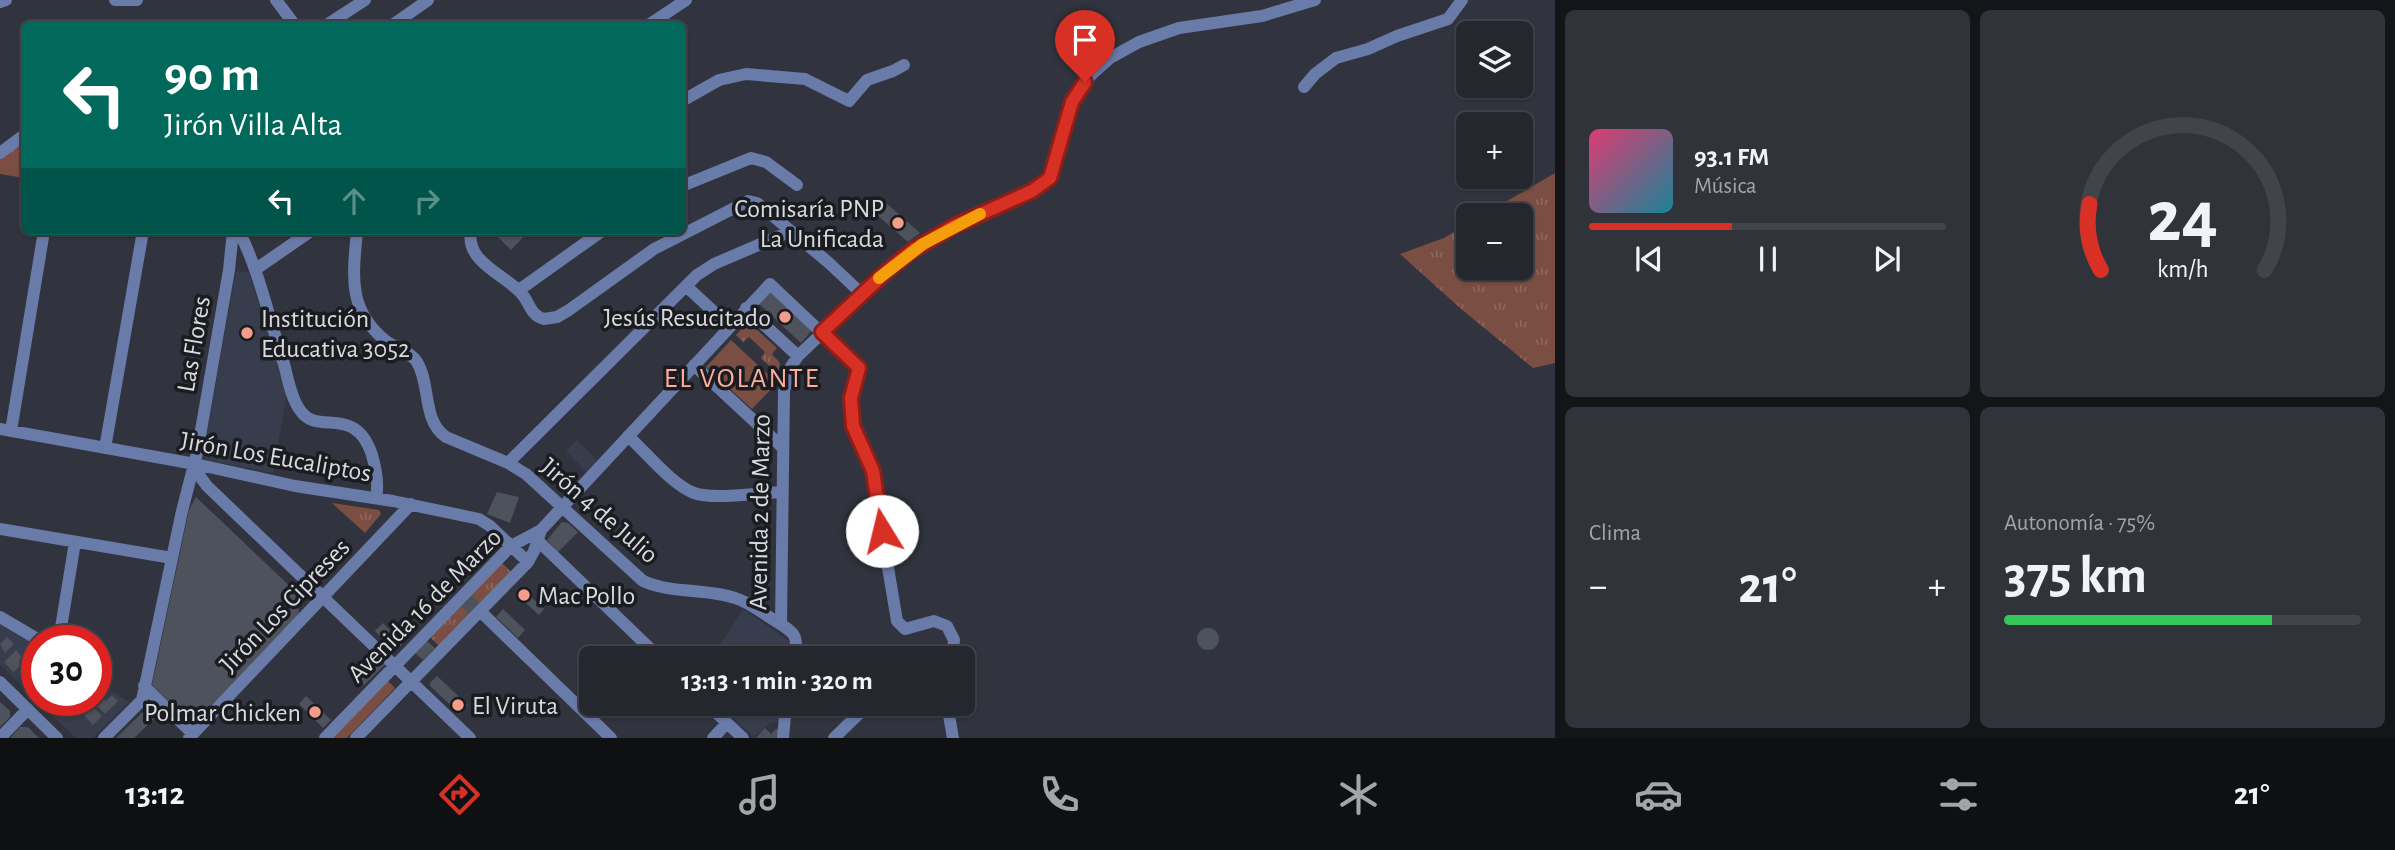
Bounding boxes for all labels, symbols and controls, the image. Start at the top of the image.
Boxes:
pin [1055,10,1115,82]
icon: arrive [1066,21,1104,59]
map controls [1456,21,1533,280]
button: layers [1456,21,1533,98]
icon: left [49,49,140,140]
text: 90 m [164,51,260,100]
text: Jirón Villa Alta [164,109,342,141]
button: + [1456,112,1533,189]
text: 93.1 FM [1694,144,1769,170]
text: Música [1694,175,1757,198]
icon: left [262,182,300,220]
icon: ahead [335,182,373,220]
icon: right [408,182,446,220]
text: 24 [2147,182,2218,255]
place label: Comisaría PNP La Unificada [734,196,884,252]
button: − [1456,203,1533,280]
marker: Comisaría PNP La Unificada [890,215,906,231]
icon: previous [1630,240,1668,278]
icon: pause [1749,240,1787,278]
icon: next [1868,240,1906,278]
text: km/h [2157,257,2208,282]
street label: Las Flores [173,294,215,394]
place label: Jesús Resucitado [604,305,771,331]
place label: Institución Educativa 3052 [261,306,410,362]
marker: Jesús Resucitado [777,309,793,325]
marker: Institución Educativa 3052 [239,325,255,341]
district label: EL VOLANTE [664,365,820,393]
street label: Avenida 2 de Marzo [745,414,775,610]
street label: Jirón Los Eucaliptos [178,427,373,487]
street label: Jirón 4 de Julio [536,453,663,568]
position arrow [845,494,919,568]
text: Autonomía · 75% [2004,512,2155,535]
text: Clima [1589,522,1641,545]
street label: Avenida 16 de Marzo [343,524,507,688]
street label: Jirón Los Cipreses [215,534,355,677]
text: 375 km [2004,550,2147,602]
text: 21° [1738,560,1797,612]
text: − [1589,568,1607,606]
text: + [1928,568,1946,606]
place label: Mac Pollo [538,583,635,609]
marker: Mac Pollo [516,587,532,603]
speed limit sign: 30 [21,625,112,716]
text: 13:13 · 1 min · 320 m [681,668,873,694]
place label: El Viruta [472,693,558,719]
marker: El Viruta [450,697,466,713]
place label: Polmar Chicken [144,700,301,726]
marker: Polmar Chicken [307,704,323,720]
icon: directions [435,770,484,819]
icon: music [735,770,784,819]
icon: phone [1035,770,1084,819]
icon: climate [1334,770,1383,819]
icon: car [1634,770,1683,819]
icon: filters [1934,770,1983,819]
text: 13:12 [125,778,185,810]
text: 21° [2234,778,2270,810]

